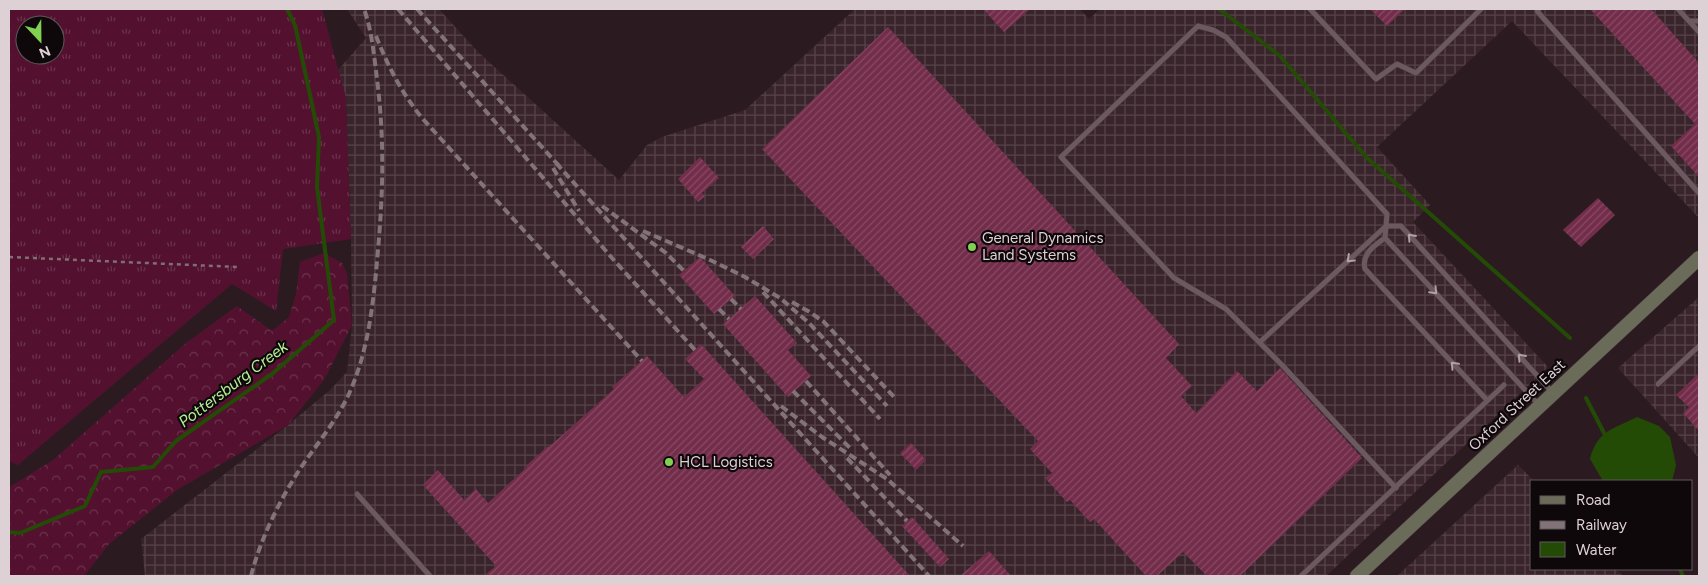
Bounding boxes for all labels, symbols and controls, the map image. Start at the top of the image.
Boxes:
north arrow [15,15,65,65]
text: N [36,42,53,61]
place label: General Dynamics Land Systems [982,229,1103,264]
one-way arrow [1408,234,1417,243]
marker: General Dynamics Land Systems [966,241,978,253]
one-way arrow [1347,253,1356,262]
one-way arrow [1428,285,1437,294]
water label: Pottersburg Creek [175,336,292,431]
one-way arrow [1517,354,1526,363]
street label: Oxford Street East [1465,355,1569,454]
one-way arrow [1451,361,1460,370]
place label: HCL Logistics [679,453,773,471]
marker: HCL Logistics [663,456,675,468]
legend [1530,480,1693,570]
text: Road [1576,491,1611,509]
text: Railway [1576,516,1627,534]
text: Water [1576,541,1616,559]

